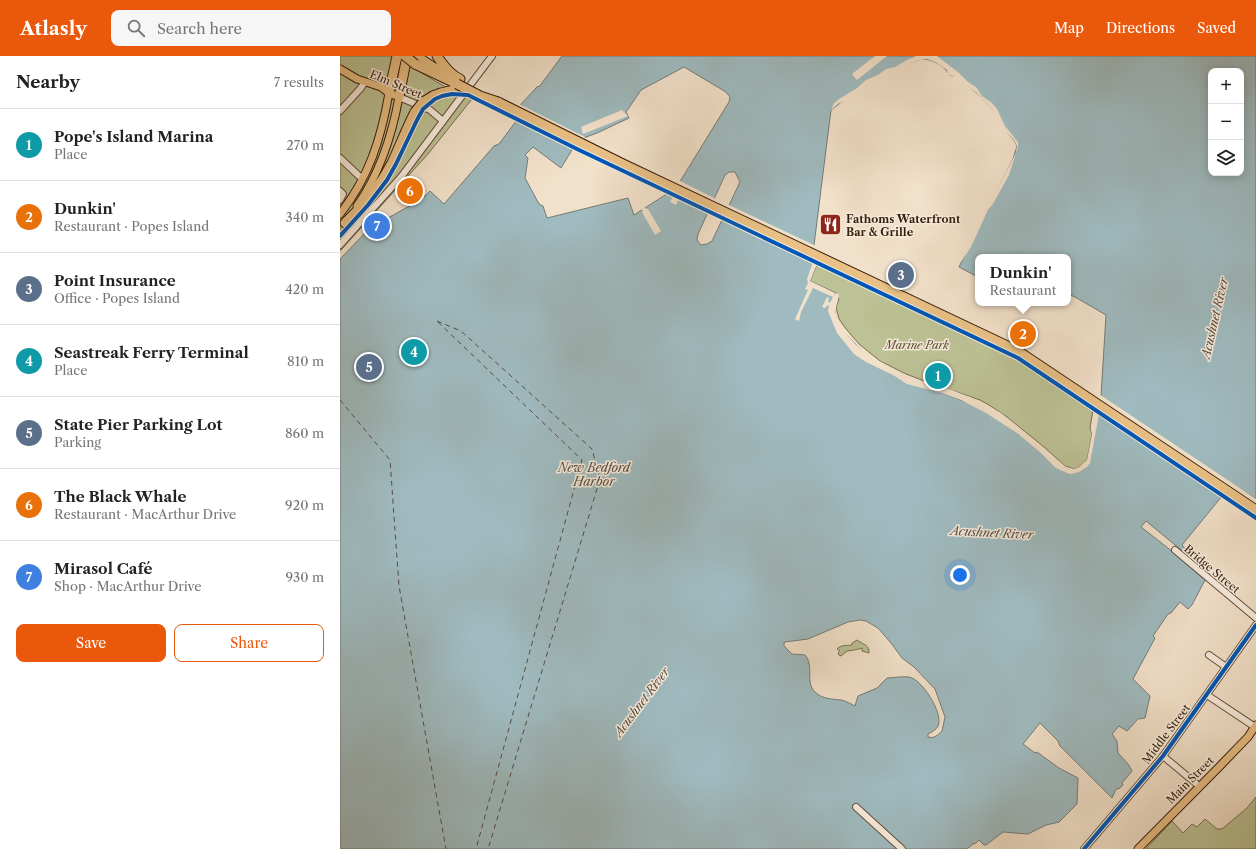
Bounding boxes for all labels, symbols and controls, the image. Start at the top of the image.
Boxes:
search box [111,10,391,46]
text: Atlasly [20,17,87,40]
icon: search [125,17,147,39]
text: Search here [157,19,242,38]
text: Map [1054,19,1084,37]
text: Directions [1106,19,1175,37]
text: Saved [1197,19,1236,37]
street label: Elm Street [368,67,424,101]
map controls [1208,68,1244,176]
button: + [1208,68,1244,104]
text: Nearby [16,72,80,92]
text: 7 results [274,74,324,90]
button: − [1208,104,1244,140]
text: Pope's Island Marina [54,127,214,146]
text: 1 [26,137,32,153]
text: 270 m [286,137,324,153]
button: layers [1208,140,1244,176]
text: Place [54,146,87,162]
pin: 6 [397,176,423,206]
text: Dunkin' [54,199,116,218]
text: 2 [25,209,33,225]
text: 340 m [286,209,324,225]
pin: 7 [364,211,390,241]
restaurant icon: Fathoms Waterfront Bar & Grille [817,212,843,238]
place label: Fathoms Waterfront Bar & Grille [846,212,961,239]
text: Restaurant · Popes Island [54,218,209,234]
popup [975,254,1071,306]
pin: 3 [888,260,914,290]
text: Dunkin' [990,263,1051,282]
text: Point Insurance [54,271,176,290]
water label: Acushnet River [1197,274,1231,362]
text: 3 [25,281,33,297]
text: 420 m [285,281,324,297]
text: Restaurant [990,282,1056,298]
text: Office · Popes Island [54,290,180,306]
pin: 2 [1010,319,1036,349]
pin: 4 [401,337,427,367]
park label: Marine Park [883,338,949,352]
text: Seastreak Ferry Terminal [54,343,249,362]
pin: 5 [356,352,382,382]
text: 4 [25,353,33,369]
text: 810 m [287,353,324,369]
pin: 1 [925,361,951,391]
text: Place [54,362,87,378]
text: State Pier Parking Lot [54,415,222,434]
text: 5 [25,425,33,441]
text: 860 m [285,425,324,441]
text: Parking [54,434,101,450]
water label: New Bedford Harbor [557,460,632,489]
text: The Black Whale [54,487,186,506]
text: 6 [25,497,33,513]
text: 920 m [285,497,324,513]
text: Restaurant · MacArthur Drive [54,506,236,522]
water label: Acushnet River [948,523,1035,542]
street label: Bridge Street [1181,542,1243,596]
text: Mirasol Café [54,559,152,578]
your location [950,565,970,585]
text: 7 [26,569,32,585]
text: 930 m [285,569,324,585]
text: Shop · MacArthur Drive [54,578,202,594]
button: Save [16,624,166,662]
button: Share [174,624,324,662]
water label: Acushnet River [609,663,673,741]
street label: Middle Street [1139,701,1193,767]
street label: Main Street [1163,753,1217,807]

